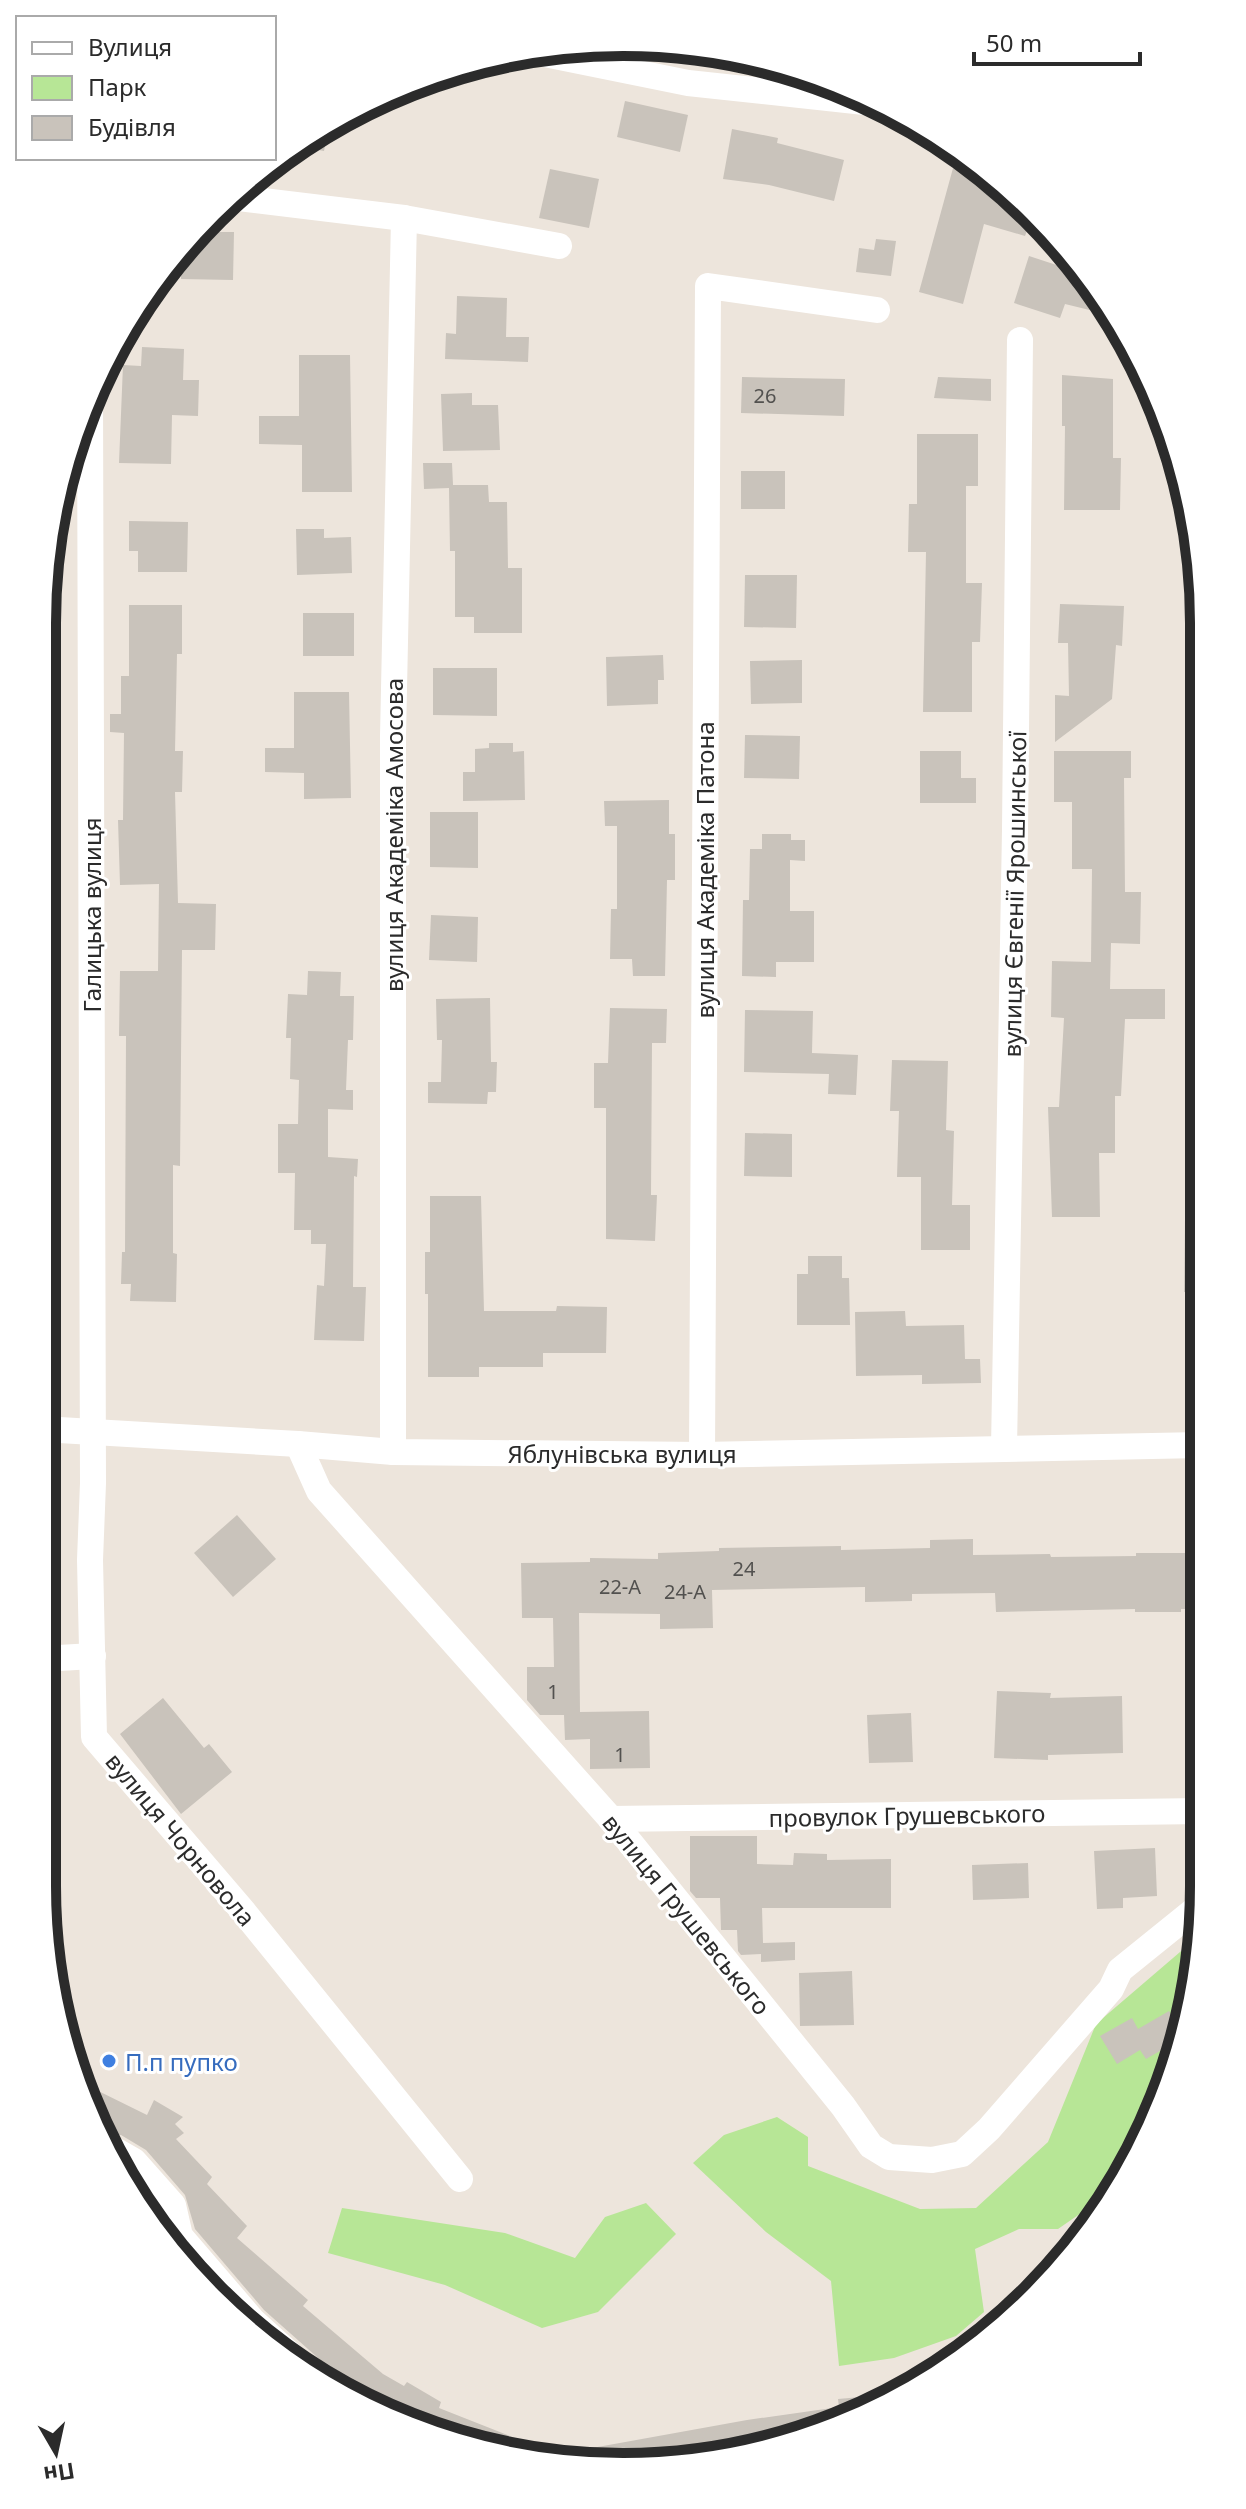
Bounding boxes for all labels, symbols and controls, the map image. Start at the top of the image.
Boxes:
legend [16,16,276,160]
scale bar [974,16,1140,66]
text: 50 m [986,26,1042,59]
text: Вулиця [88,30,172,63]
text: Парк [88,70,147,103]
text: Будівля [88,110,176,143]
house number: 26 [754,382,776,409]
street label: вулиця Академіка Амосова [377,678,410,992]
street label: вулиця Академіка Патона [688,721,721,1019]
street label: вулиця Євгенії Ярошинської [995,730,1033,1058]
street label: Галицька вулиця [75,817,108,1013]
street label: Яблунівська вулиця [507,1437,737,1470]
house number: 24 [733,1555,756,1582]
house number: 22-А [599,1573,641,1600]
house number: 24-А [664,1578,706,1605]
house number: 1 [547,1678,559,1705]
house number: 1 [614,1741,626,1768]
street label: вулиця Чорновола [99,1745,263,1933]
street label: провулок Грушевського [768,1796,1046,1834]
street label: вулиця Грушевського [596,1807,778,2021]
place label: П.п пупко [125,2045,238,2078]
marker: П.п пупко [100,2052,118,2070]
north arrow [16,2413,96,2493]
text: Пн [42,2456,77,2491]

